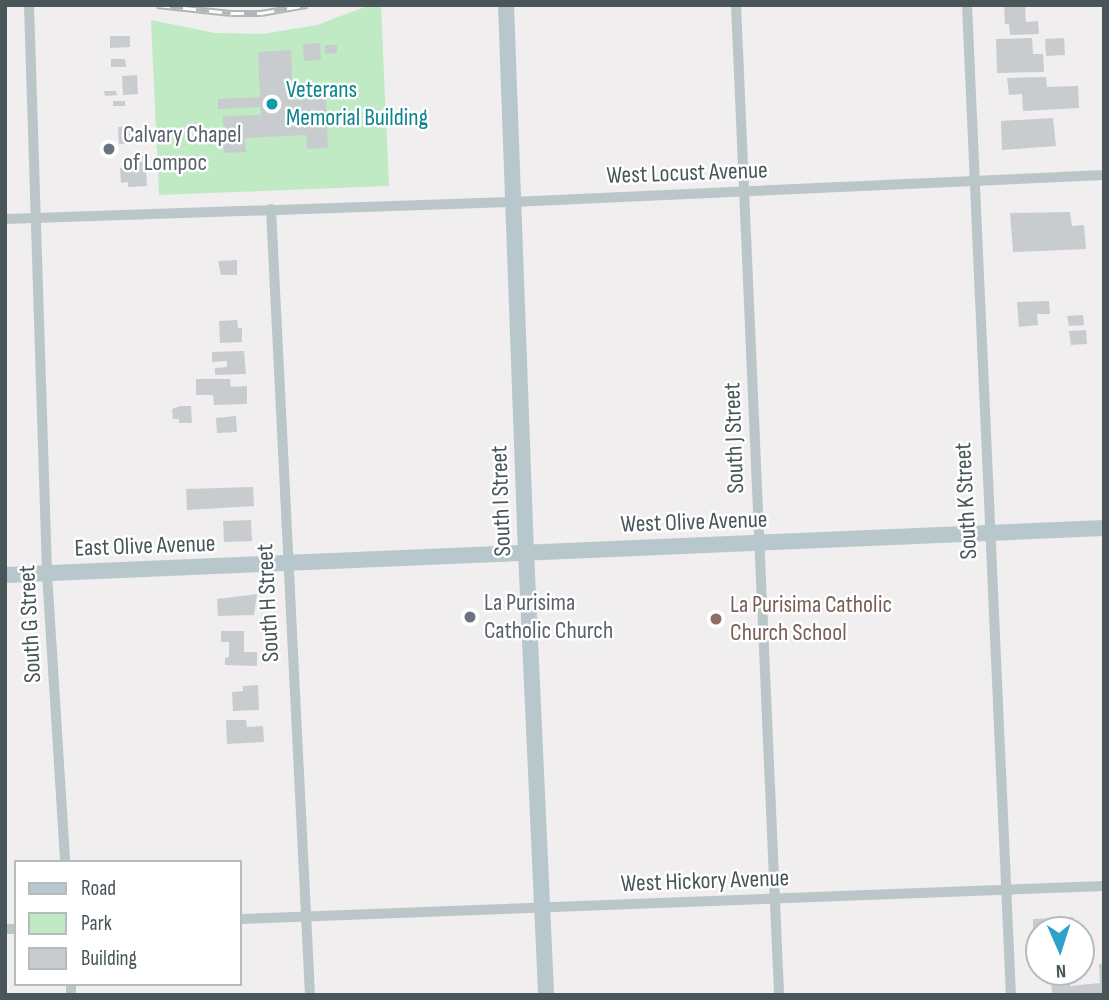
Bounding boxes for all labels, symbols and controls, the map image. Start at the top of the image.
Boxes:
place label: Veterans Memorial Building [286,76,428,132]
marker: Veterans Memorial Building [264,96,280,112]
place label: Calvary Chapel of Lompoc [123,121,241,177]
marker: Calvary Chapel of Lompoc [101,141,117,157]
street label: West Locust Avenue [606,156,768,190]
street label: South J Street [718,382,750,494]
street label: South K Street [949,442,983,560]
street label: South I Street [485,445,517,557]
street label: West Olive Avenue [620,505,768,539]
street label: East Olive Avenue [74,529,216,563]
street label: South H Street [251,543,285,663]
street label: South G Street [13,564,47,684]
place label: La Purisima Catholic Church [484,589,613,645]
place label: La Purisima Catholic Church School [730,591,892,647]
marker: La Purisima Catholic Church [462,609,478,625]
marker: La Purisima Catholic Church School [708,611,724,627]
legend [14,860,242,986]
street label: West Hickory Avenue [620,864,790,898]
text: Road [81,876,116,901]
text: Park [81,911,112,936]
north arrow [1025,916,1095,986]
text: Building [81,946,137,971]
text: N [1055,959,1067,982]

